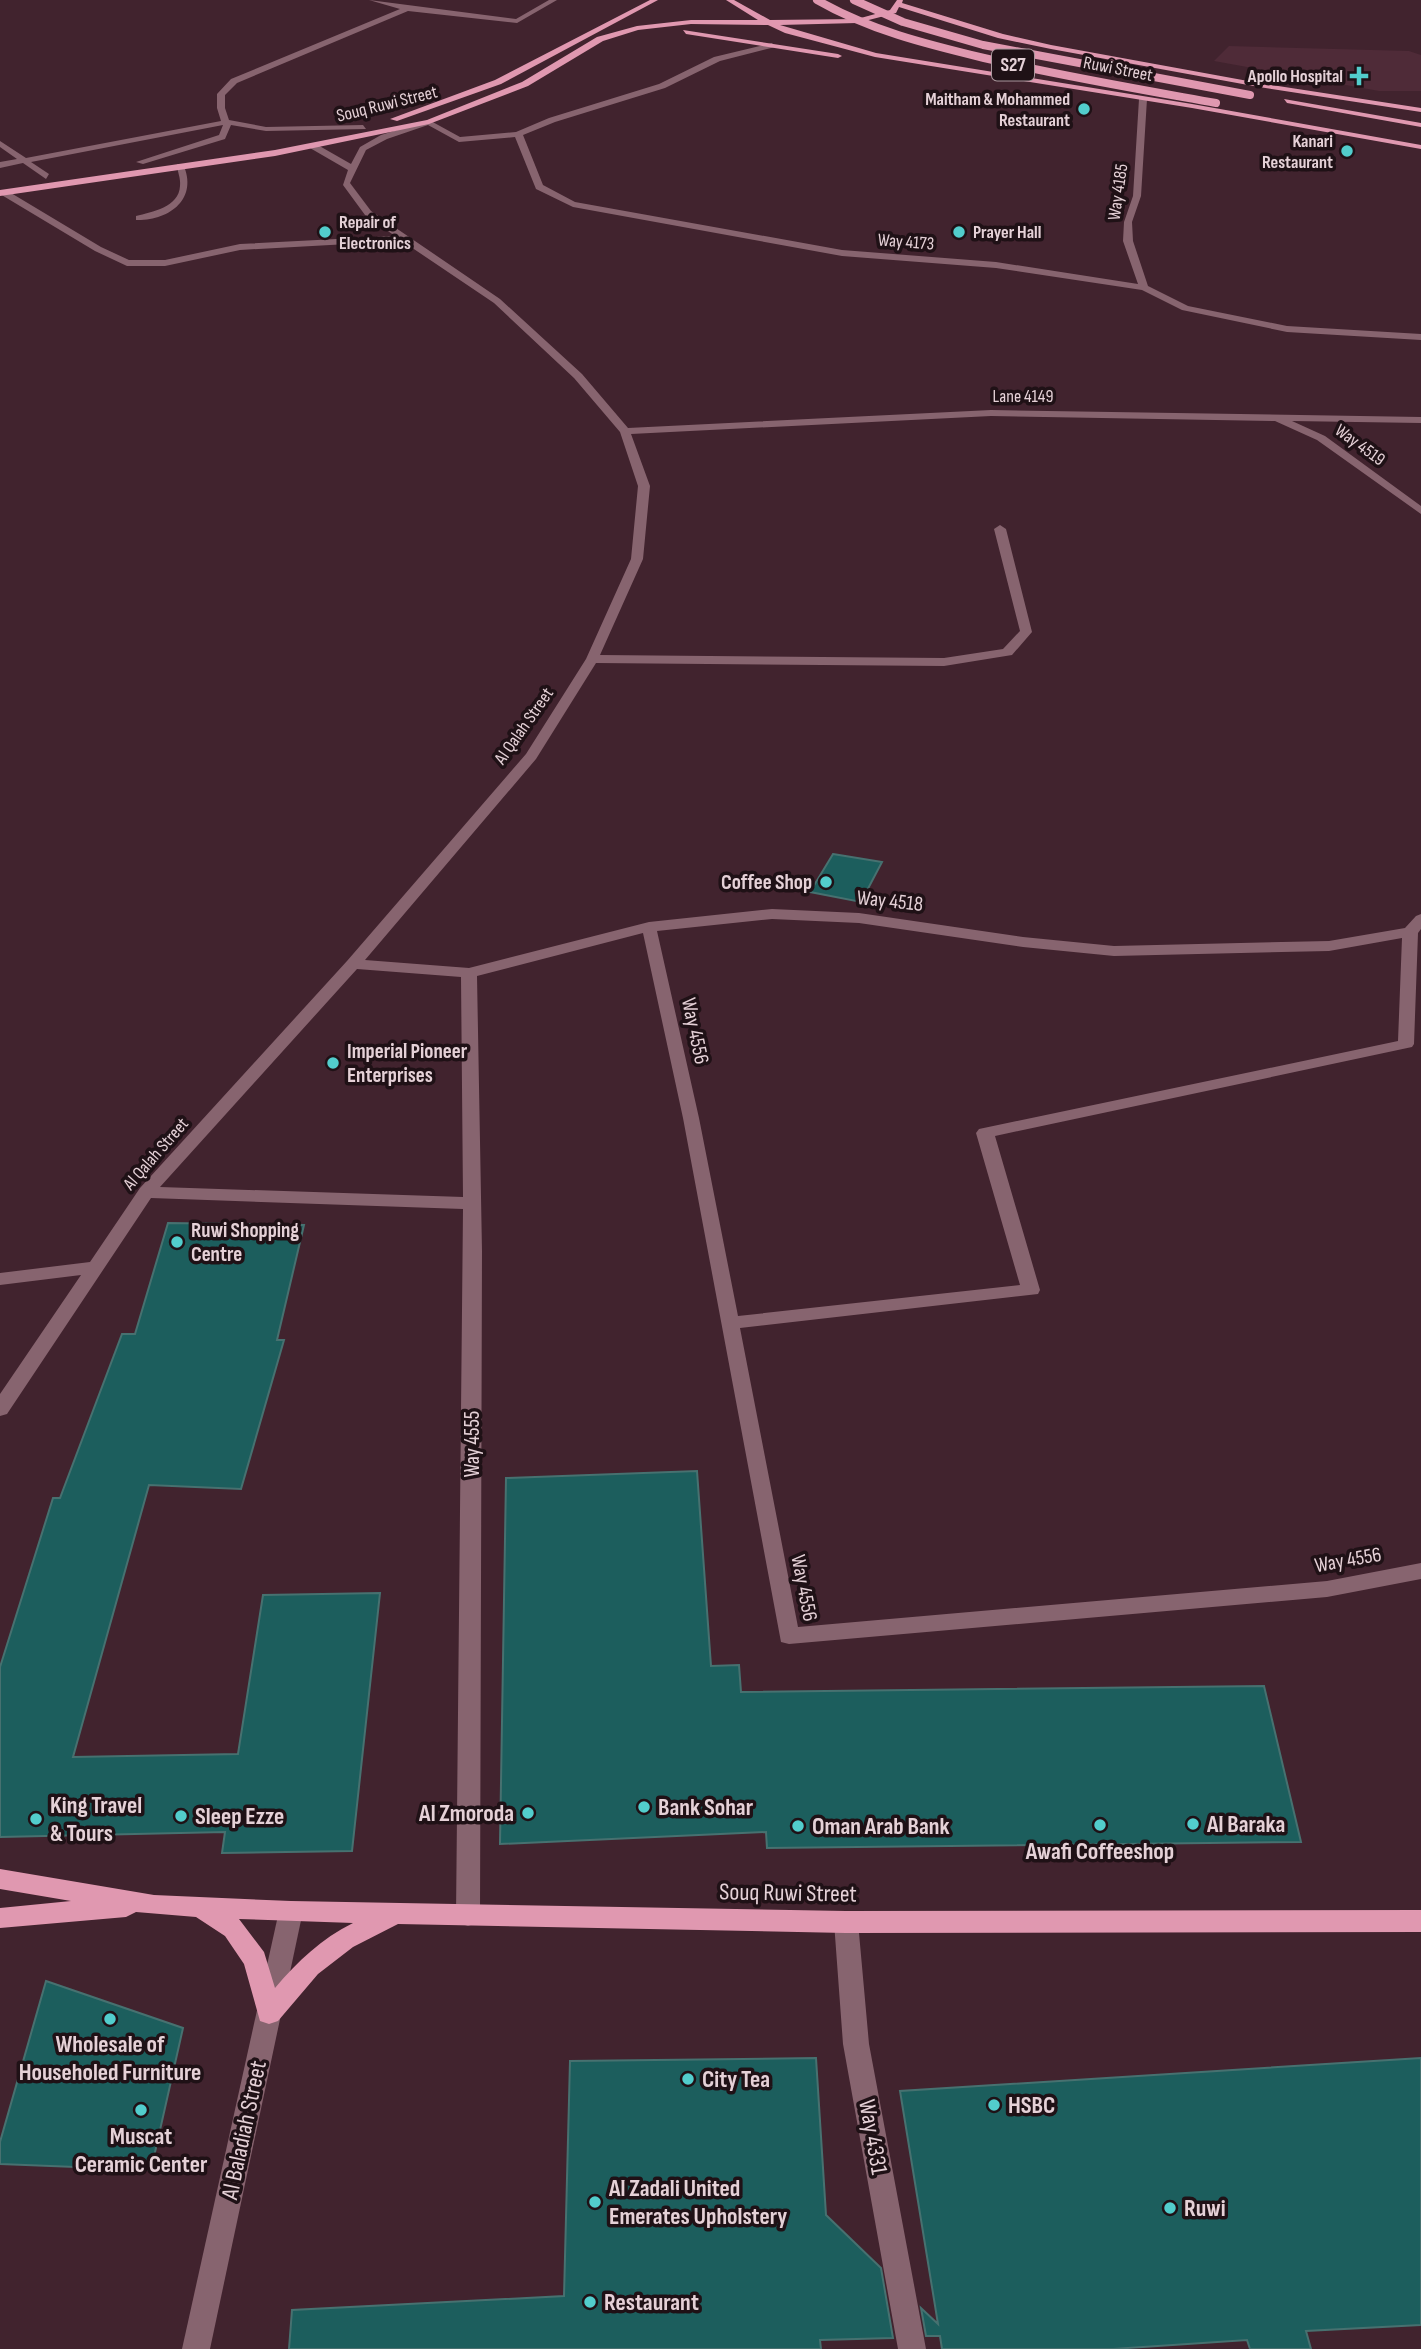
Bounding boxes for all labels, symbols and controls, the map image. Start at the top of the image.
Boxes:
road number: S27 [992,50,1034,80]
street label: Ruwi Street [1082,52,1155,86]
place label: Apollo Hospital [1247,66,1343,87]
marker: Apollo Hospital [1349,66,1369,86]
street label: Souq Ruwi Street [334,81,440,127]
place label: Maitham & Mohammed Restaurant [925,89,1070,131]
marker: Maitham & Mohammed Restaurant [1076,101,1092,117]
place label: Kanari Restaurant [1262,131,1333,173]
marker: Kanari Restaurant [1339,143,1355,159]
street label: Way 4185 [1104,162,1132,222]
place label: Repair of Electronics [339,212,411,254]
place label: Prayer Hall [973,222,1041,243]
marker: Repair of Electronics [317,224,333,240]
marker: Prayer Hall [951,224,967,240]
street label: Way 4173 [877,230,935,254]
street label: Lane 4149 [993,386,1053,407]
street label: Way 4519 [1331,420,1389,470]
street label: Al Qalah Street [489,683,558,769]
place label: Coffee Shop [721,870,812,895]
marker: Coffee Shop [818,874,834,890]
street label: Way 4518 [856,885,924,917]
street label: Way 4556 [676,995,714,1067]
place label: Imperial Pioneer Enterprises [347,1039,468,1088]
marker: Imperial Pioneer Enterprises [325,1055,341,1071]
street label: Al Qalah Street [118,1113,193,1195]
place label: Ruwi Shopping Centre [191,1218,299,1267]
marker: Ruwi Shopping Centre [169,1234,185,1250]
street label: Way 4555 [460,1411,485,1477]
street label: Way 4556 [1313,1542,1383,1578]
street label: Way 4556 [785,1553,823,1623]
place label: King Travel & Tours [50,1791,142,1848]
place label: Bank Sohar [658,1793,754,1822]
place label: Al Zmoroda [418,1799,514,1828]
marker: Bank Sohar [636,1799,652,1815]
place label: Sleep Ezze [195,1802,284,1831]
marker: Al Zmoroda [520,1805,536,1821]
marker: Sleep Ezze [173,1808,189,1824]
place label: Al Baraka [1206,1810,1285,1839]
marker: King Travel & Tours [28,1811,44,1827]
place label: Oman Arab Bank [812,1812,950,1841]
marker: Al Baraka [1185,1816,1201,1832]
marker: Awafi Coffeeshop [1092,1817,1108,1833]
marker: Oman Arab Bank [790,1818,806,1834]
place label: Awafi Coffeeshop [1025,1837,1174,1866]
street label: Souq Ruwi Street [719,1877,857,1909]
marker: Wholesale of Householed Furniture [102,2011,118,2027]
place label: Wholesale of Householed Furniture [19,2030,201,2087]
street label: Al Baladiah Street [215,2058,273,2203]
place label: City Tea [702,2065,770,2094]
marker: City Tea [680,2071,696,2087]
place label: HSBC [1008,2091,1055,2120]
street label: Way 4331 [852,2097,894,2177]
marker: HSBC [986,2097,1002,2113]
marker: Muscat Ceramic Center [133,2102,149,2118]
place label: Muscat Ceramic Center [75,2122,208,2179]
place label: Al Zadali United Emerates Upholstery [608,2174,787,2231]
marker: Al Zadali United Emerates Upholstery [587,2194,603,2210]
place label: Ruwi [1184,2194,1226,2223]
marker: Ruwi [1162,2200,1178,2216]
place label: Restaurant [604,2288,699,2317]
marker: Restaurant [582,2294,598,2310]

